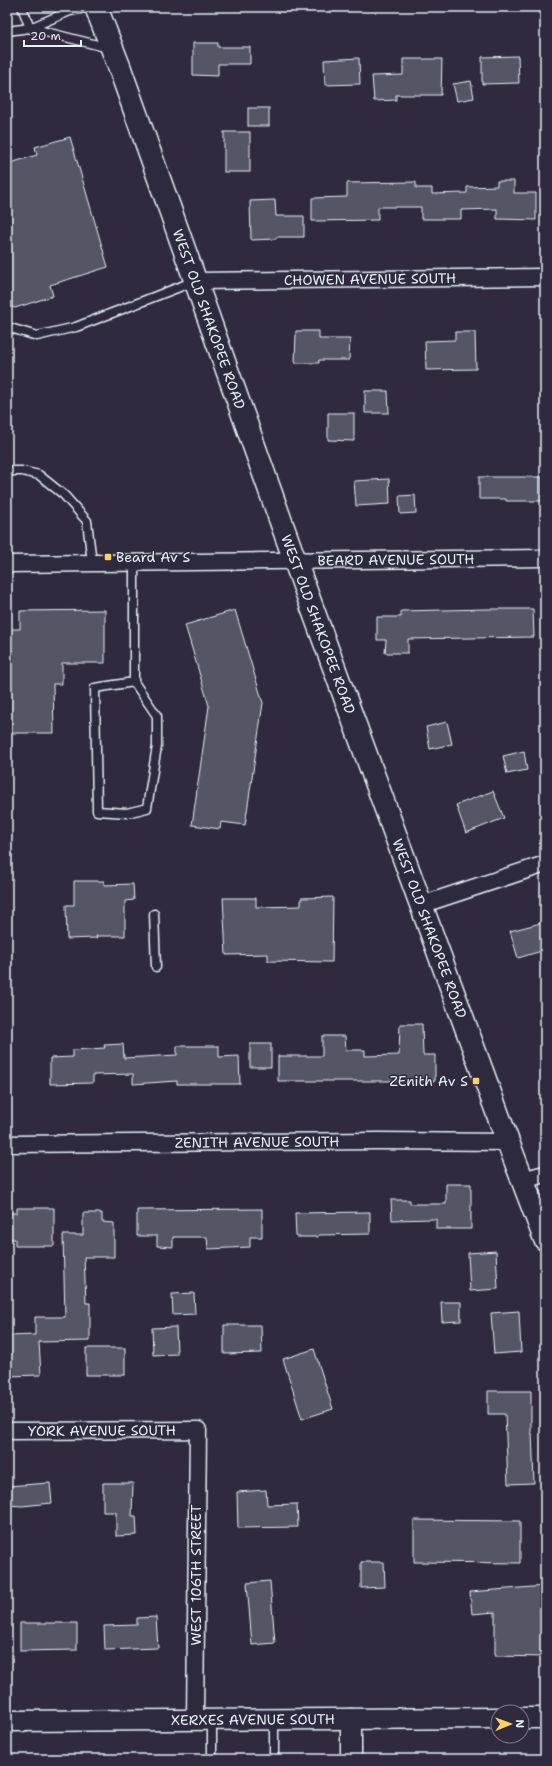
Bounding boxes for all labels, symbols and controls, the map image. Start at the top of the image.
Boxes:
scale bar [24,22,81,48]
text: 20 m [30,28,61,44]
street label: WEST OLD SHAKOPEE ROAD [169,227,249,412]
street label: CHOWEN AVENUE SOUTH [284,269,456,289]
street label: WEST OLD SHAKOPEE ROAD [277,532,359,716]
place label: Beard Av S [116,548,191,566]
street label: BEARD AVENUE SOUTH [317,550,475,570]
marker: Beard Av S [103,552,113,562]
street label: WEST OLD SHAKOPEE ROAD [389,836,471,1021]
place label: ZEnith Av S [389,1072,468,1090]
marker: ZEnith Av S [471,1076,481,1086]
street label: ZENITH AVENUE SOUTH [175,1132,339,1152]
street label: YORK AVENUE SOUTH [28,1421,176,1440]
street label: WEST 106TH STREET [187,1504,205,1646]
north arrow [490,1704,530,1744]
street label: XERXES AVENUE SOUTH [171,1710,335,1729]
text: N [512,1719,527,1729]

